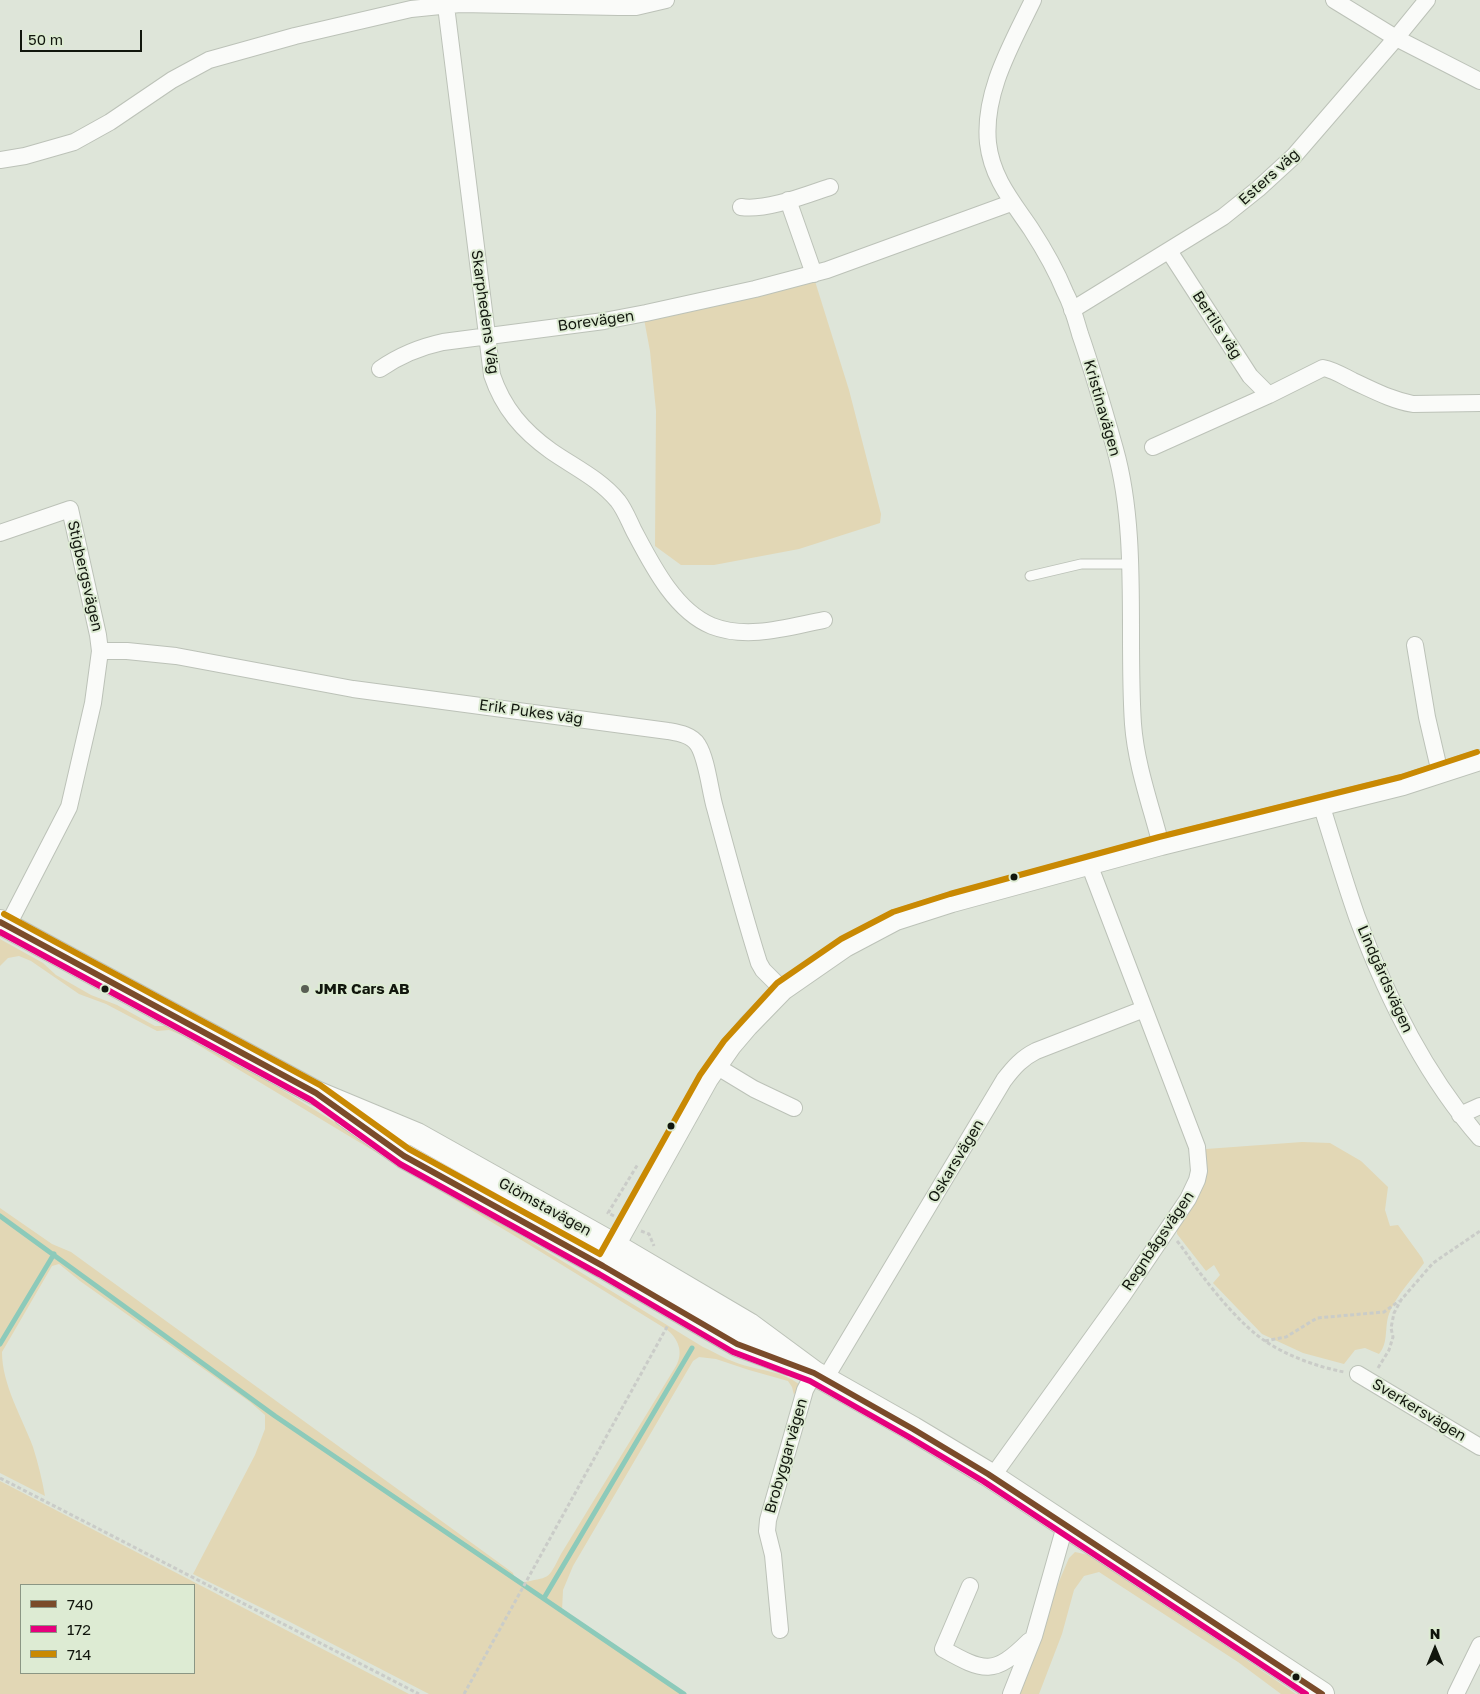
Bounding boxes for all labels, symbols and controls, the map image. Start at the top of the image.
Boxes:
scale bar [22,20,145,52]
text: 50 m [28,30,63,48]
street label: Esters väg [1235,145,1303,209]
street label: Skarphedens Väg [467,249,503,375]
street label: Bertils väg [1188,288,1246,362]
street label: Borevägen [557,307,635,335]
street label: Kristinavägen [1080,358,1124,458]
street label: Stigbergsvägen [64,519,106,633]
street label: Erik Pukes väg [478,696,584,728]
unlabelled marker [1009,872,1019,882]
street label: Lindgårdsvägen [1353,923,1417,1035]
place label: JMR Cars AB [315,980,410,998]
marker: JMR Cars AB [299,983,311,995]
unlabelled marker [100,984,110,994]
street label: Oskarsvägen [924,1116,988,1206]
unlabelled marker [666,1121,676,1131]
street label: Glömstavägen [495,1174,595,1240]
street label: Regnbågsvägen [1118,1188,1198,1294]
street label: Sverkersvägen [1369,1375,1469,1445]
street label: Brobyggarvägen [761,1396,811,1516]
legend [20,1584,195,1674]
text: 740 [67,1595,93,1613]
text: 172 [67,1620,91,1638]
north arrow [1410,1624,1460,1674]
text: N [1430,1625,1440,1642]
text: 714 [67,1645,91,1663]
unlabelled marker [1291,1672,1301,1682]

